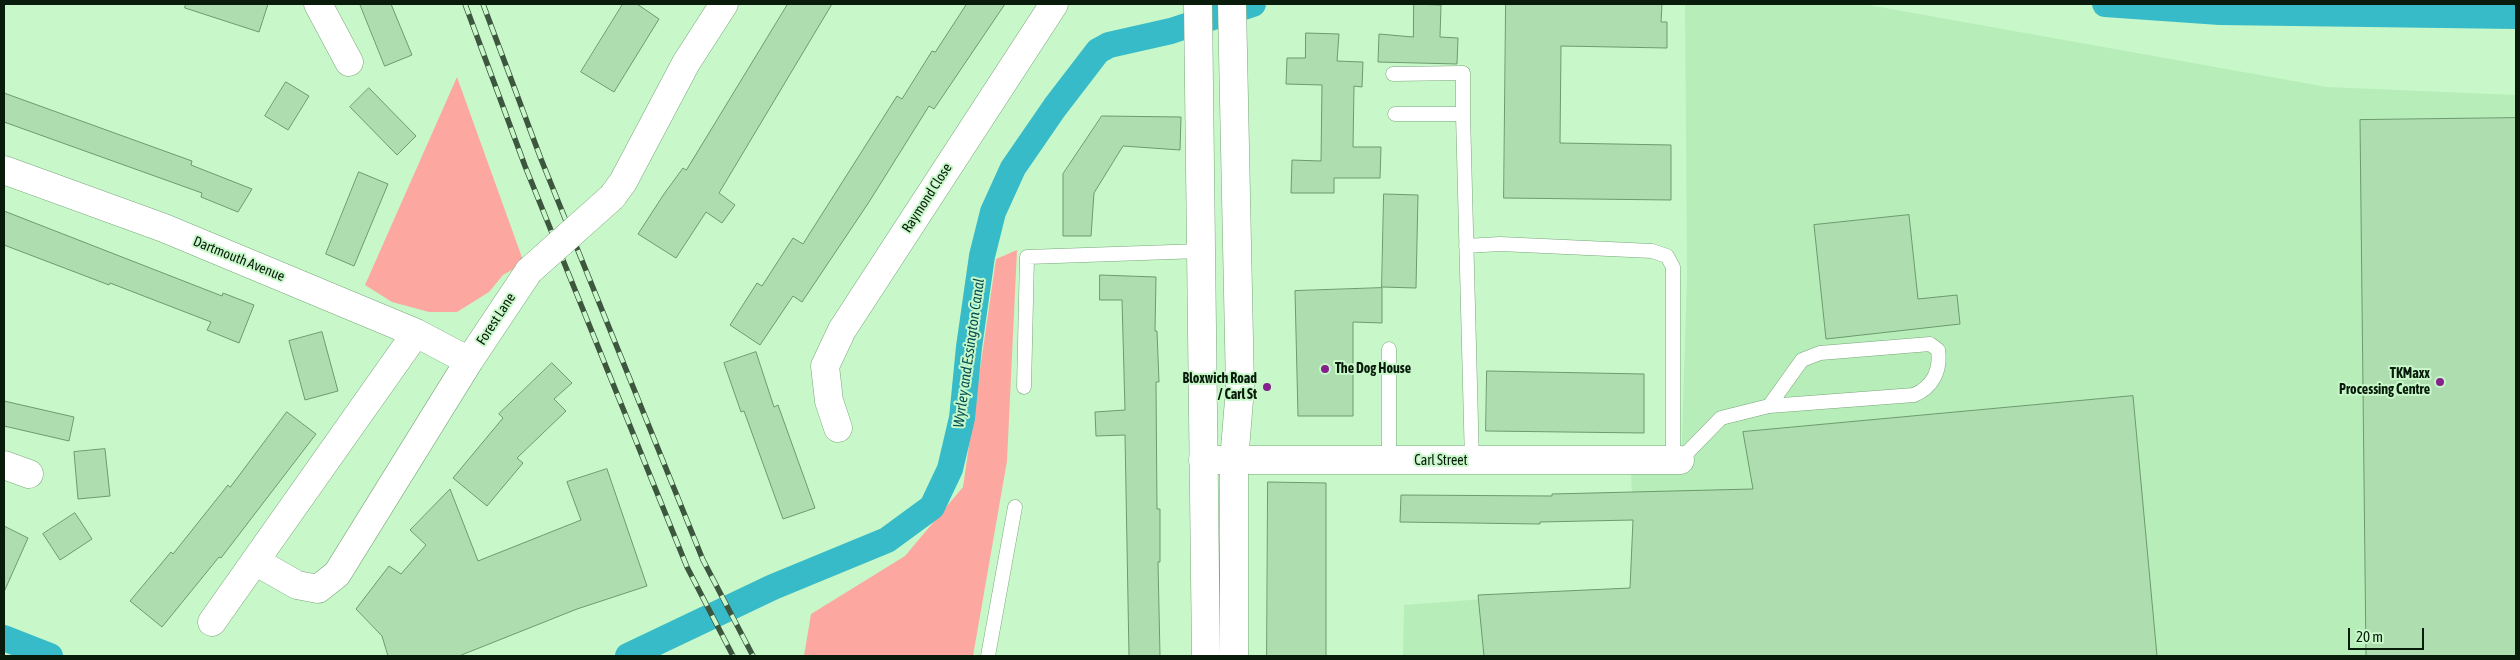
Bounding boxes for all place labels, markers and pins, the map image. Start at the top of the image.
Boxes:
place label: The Dog House [1335,361,1411,377]
marker: The Dog House [1319,363,1331,375]
place label: TKMaxx Processing Centre [2339,366,2430,398]
place label: Bloxwich Road / Carl St [1183,371,1257,404]
marker: TKMaxx Processing Centre [2434,376,2446,388]
marker: Bloxwich Road / Carl St [1261,381,1273,393]

